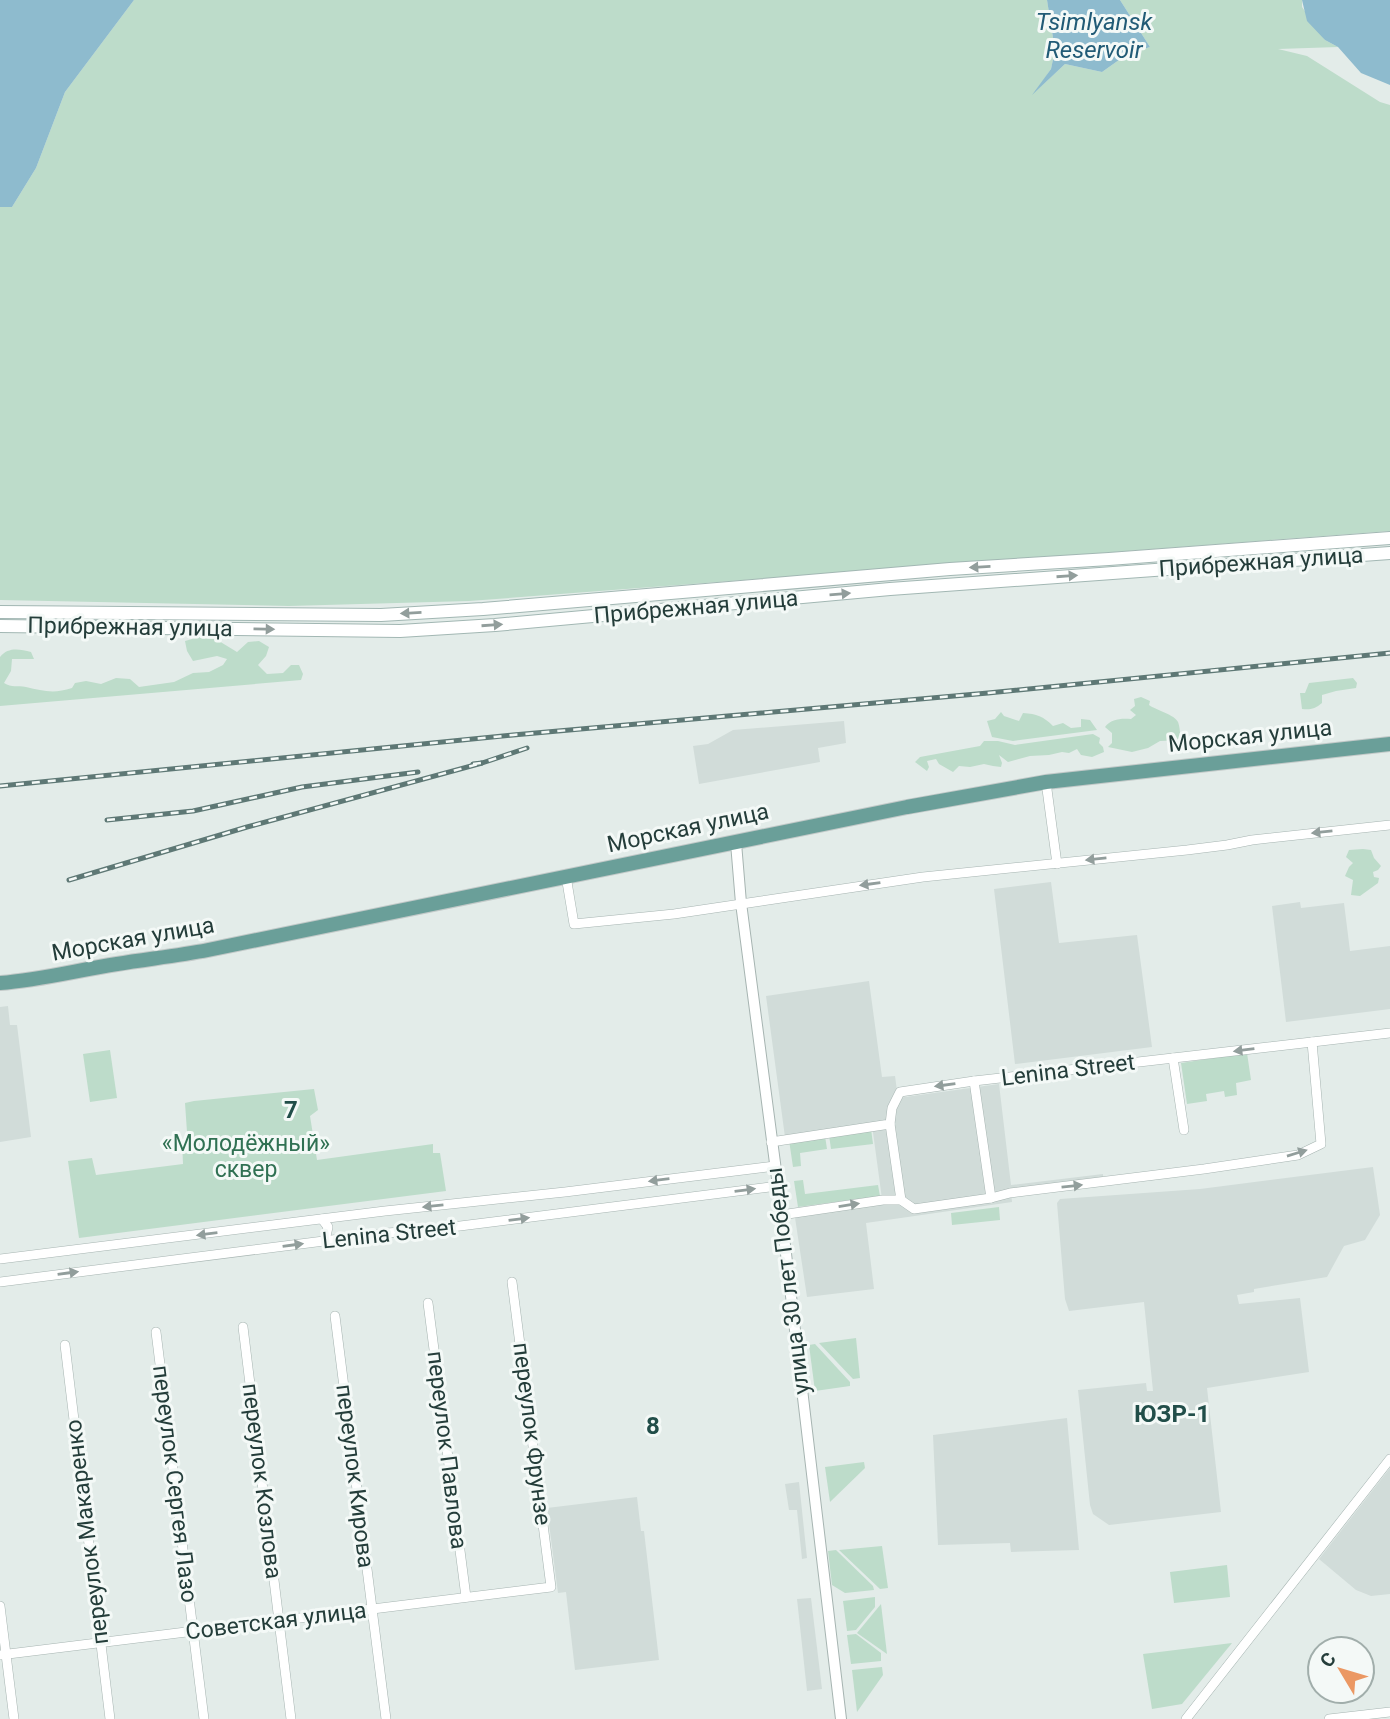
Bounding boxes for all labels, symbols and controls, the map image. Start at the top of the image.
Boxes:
water label: Tsimlyansk Reservoir [1036,8,1153,64]
street label: Прибрежная улица [1158,541,1364,583]
one-way arrow [969,562,991,573]
one-way arrow [1056,571,1078,582]
street label: Прибрежная улица [593,585,799,629]
one-way arrow [829,588,851,599]
one-way arrow [400,608,422,619]
street label: Прибрежная улица [27,612,233,642]
one-way arrow [481,619,503,630]
one-way arrow [253,623,275,635]
street label: Морская улица [1167,714,1333,758]
street label: Морская улица [605,798,771,858]
one-way arrow [1311,827,1333,838]
one-way arrow [1085,854,1107,865]
one-way arrow [859,879,881,890]
street label: Морская улица [50,911,216,967]
one-way arrow [1233,1044,1255,1055]
street label: Lenina Street [1000,1048,1136,1092]
one-way arrow [934,1080,956,1091]
district label: 7 [284,1096,298,1124]
park label: «Молодёжный» сквер [162,1130,330,1183]
one-way arrow [1286,1148,1307,1158]
street label: улица 30 лет Победы [761,1166,815,1396]
one-way arrow [648,1175,670,1186]
one-way arrow [1061,1180,1083,1191]
one-way arrow [734,1185,756,1196]
one-way arrow [838,1199,860,1210]
one-way arrow [422,1201,444,1212]
one-way arrow [508,1213,530,1224]
street label: Lenina Street [321,1214,457,1254]
one-way arrow [196,1228,218,1239]
one-way arrow [283,1240,305,1251]
one-way arrow [57,1267,79,1278]
street label: переулок Фрунзе [507,1341,557,1527]
street label: переулок Павлова [421,1349,473,1551]
street label: переулок Сергея Лазо [147,1364,203,1604]
street label: переулок Козлова [237,1382,287,1580]
street label: переулок Кирова [330,1383,380,1569]
district label: ЮЗР-1 [1134,1400,1210,1428]
district label: 8 [646,1412,660,1440]
street label: переулок Макаренко [60,1418,114,1646]
street label: Советская улица [184,1597,368,1645]
north arrow [1306,1635,1376,1705]
text: С [1315,1648,1341,1672]

